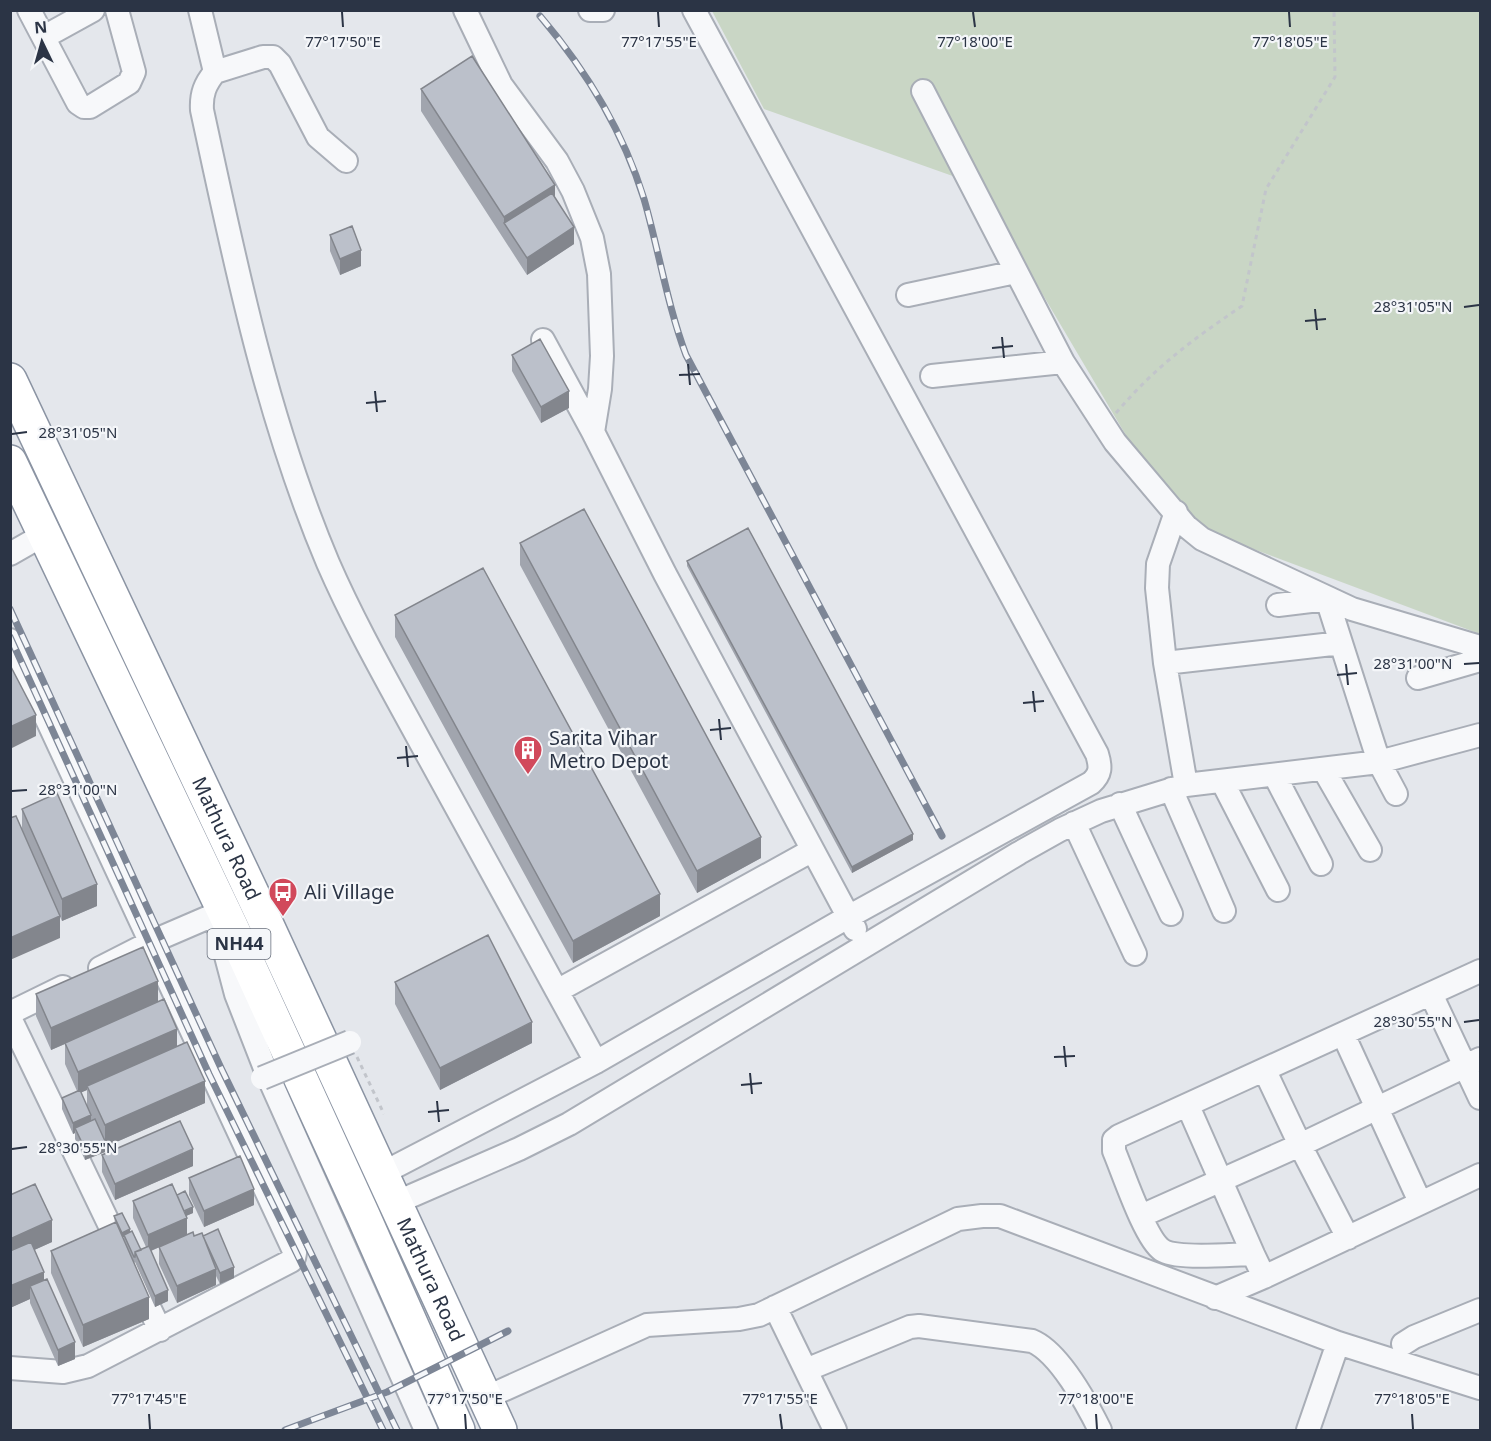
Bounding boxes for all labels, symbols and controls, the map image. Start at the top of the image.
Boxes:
north arrow [12,12,72,72]
text: N [33,16,48,39]
text: 77°17'50"E [305,31,381,51]
text: 77°17'55"E [621,31,697,51]
text: 77°18'00"E [937,31,1013,51]
text: 77°18'05"E [1252,31,1328,51]
text: 28°31'05"N [1374,296,1452,316]
text: 28°31'05"N [39,422,117,442]
text: 28°31'00"N [1374,653,1452,673]
place label: Sarita Vihar Metro Depot [549,724,668,774]
building icon: Sarita Vihar Metro Depot [512,734,544,776]
street label: Mathura Road [186,772,268,905]
text: 28°31'00"N [39,779,117,799]
bus stop icon: Ali Village [267,876,299,918]
place label: Ali Village [304,878,395,905]
road number: NH44 [208,929,270,959]
text: 28°30'55"N [1374,1011,1452,1031]
text: 28°30'55"N [39,1137,117,1157]
street label: Mathura Road [391,1213,471,1346]
text: 77°17'45"E [111,1388,187,1408]
text: 77°17'50"E [427,1388,503,1408]
text: 77°17'55"E [742,1388,818,1408]
text: 77°18'00"E [1058,1388,1134,1408]
text: 77°18'05"E [1374,1388,1450,1408]

